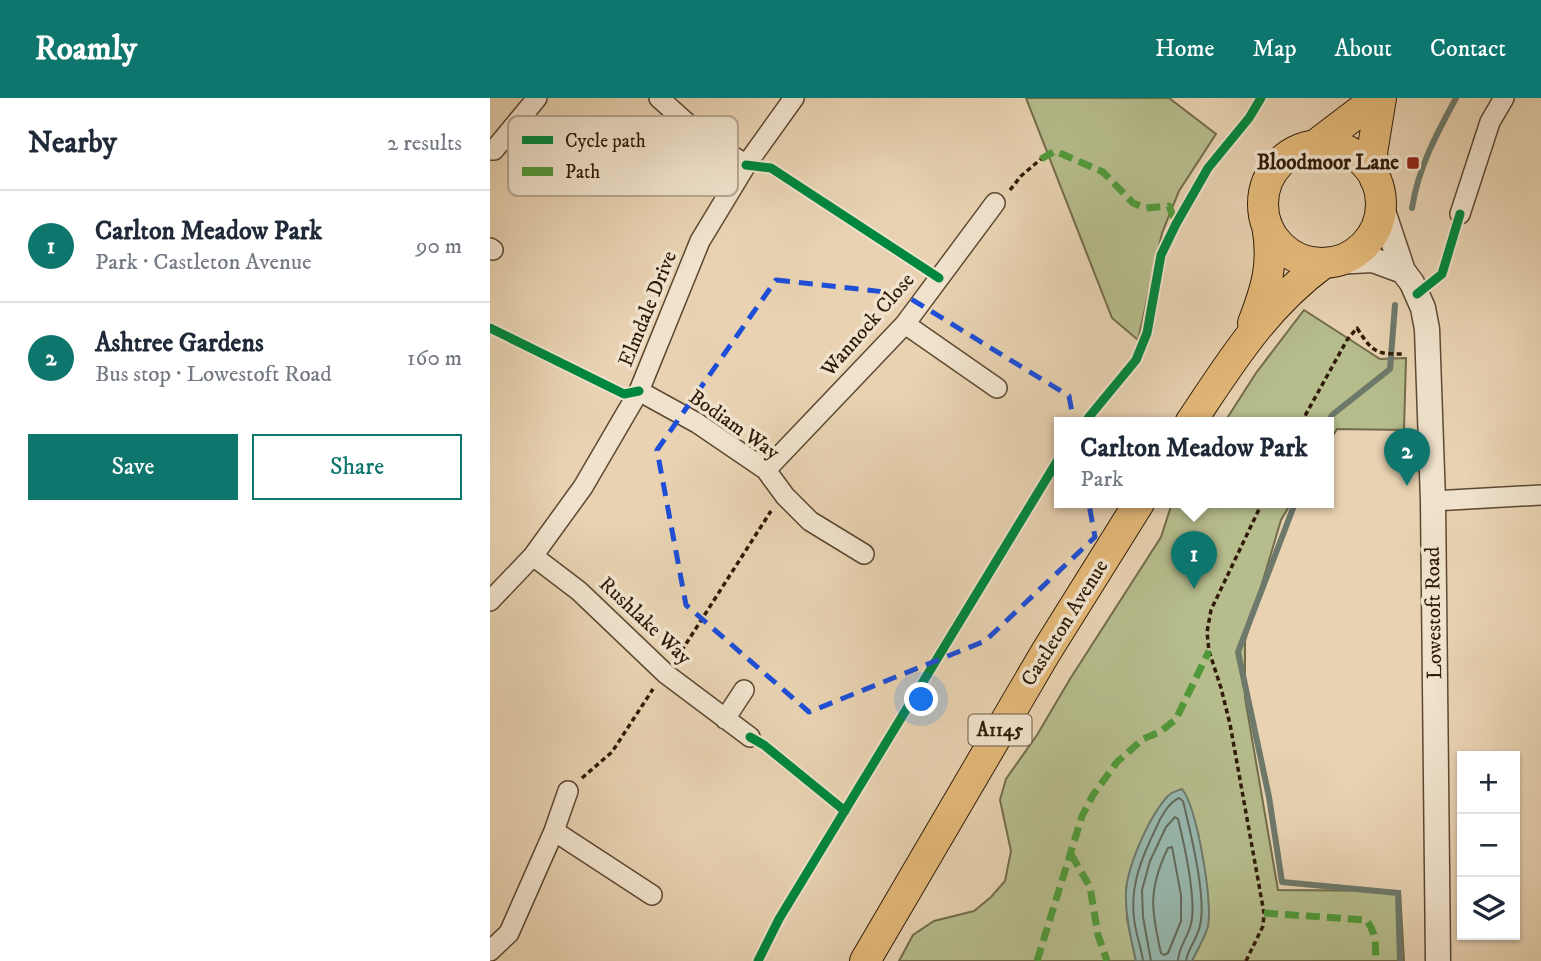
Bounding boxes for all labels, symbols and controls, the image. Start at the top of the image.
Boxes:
text: Roamly [35,29,137,70]
text: Home [1155,34,1214,64]
text: Map [1252,34,1297,64]
text: About [1335,34,1392,64]
text: Contact [1430,34,1506,64]
legend [508,116,738,196]
text: Nearby [28,125,117,162]
text: 2 results [387,129,462,158]
text: Cycle path [565,130,646,153]
place label: Bloodmoor Lane [1257,150,1399,176]
marker: Bloodmoor Lane [1405,155,1421,171]
text: Path [565,161,600,184]
text: Carlton Meadow Park [95,215,322,248]
text: 1 [47,232,55,261]
text: 90 m [416,232,462,261]
street label: Elmdale Drive [613,247,683,371]
text: Park · Castleton Avenue [95,248,312,277]
street label: Wannock Close [815,268,920,383]
text: Ashtree Gardens [95,327,264,360]
text: 2 [45,344,57,373]
text: 160 m [407,344,462,373]
text: Bus stop · Lowestoft Road [95,360,332,389]
street label: Bodiam Way [683,384,785,466]
popup [1054,417,1334,508]
pin: 2 [1384,428,1430,486]
text: Carlton Meadow Park [1080,432,1308,465]
button: Save [28,434,238,500]
button: Share [252,434,462,500]
text: Park [1080,465,1123,494]
pin: 1 [1171,531,1217,589]
street label: Lowestoft Road [1420,546,1448,680]
street label: Castleton Avenue [1016,555,1114,691]
street label: Rushlake Way [593,571,698,671]
your location [904,682,938,716]
road number: A1145 [968,715,1032,746]
map controls [1457,751,1520,940]
button: + [1457,751,1520,814]
button: − [1457,814,1520,877]
button: layers [1457,877,1520,940]

